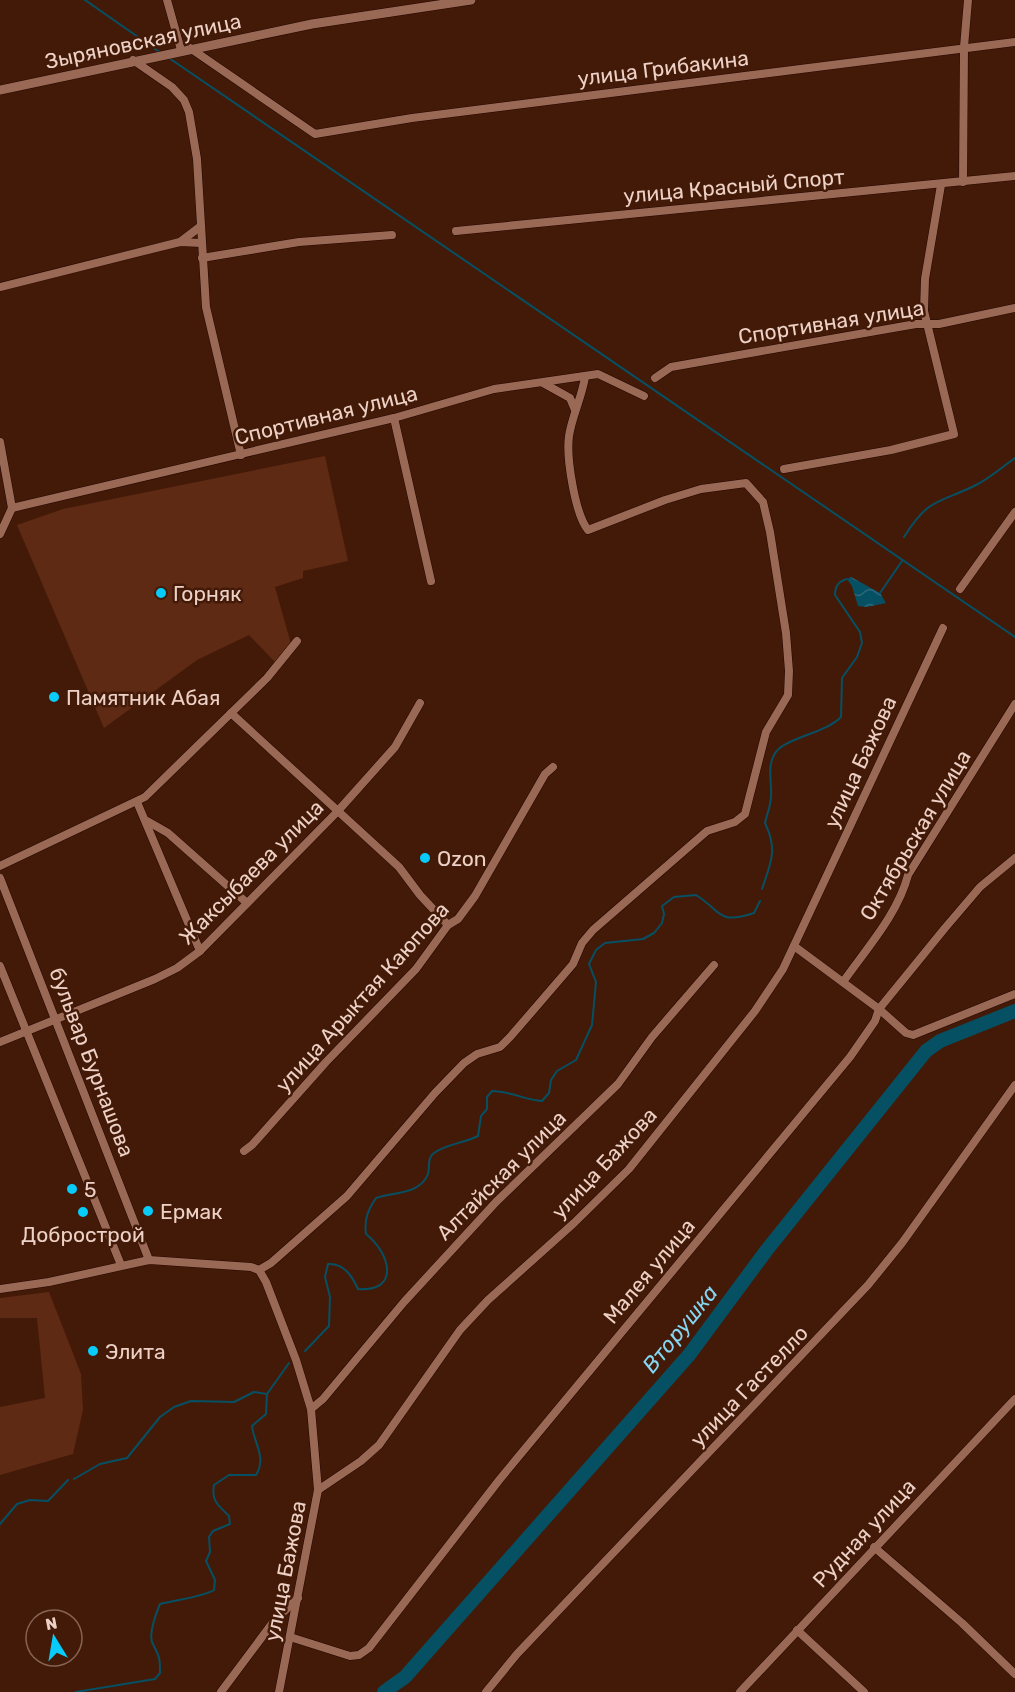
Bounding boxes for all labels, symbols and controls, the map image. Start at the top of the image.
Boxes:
street label: Зыряновская улица [43,8,243,74]
street label: улица Грибакина [576,45,750,91]
street label: улица Красный Спорт [622,164,846,208]
street label: Спортивная улица [736,295,926,349]
street label: Спортивная улица [232,380,420,450]
place label: Горняк [173,581,241,606]
marker: Горняк [154,586,168,600]
place label: Памятник Абая [66,685,220,710]
marker: Памятник Абая [47,690,61,704]
street label: улица Бажова [819,692,901,832]
street label: Октябрьская улица [854,745,976,925]
street label: Жаксыбаева улица [174,795,328,949]
place label: Ozon [437,846,487,871]
marker: Ozon [418,851,432,865]
street label: улица Арыктая Каюпова [270,897,454,1097]
street label: бульвар Бурнашова [44,964,140,1160]
street label: улица Бажова [546,1102,662,1224]
street label: Алтайская улица [431,1105,571,1245]
place label: 5 [84,1177,96,1202]
marker: 5 [65,1182,79,1196]
place label: Ермак [160,1199,222,1224]
marker: Ермак [141,1204,155,1218]
marker: Добрострой [76,1205,90,1219]
street label: Малея улица [598,1213,700,1329]
place label: Добрострой [21,1222,145,1247]
water label: Вторушка [636,1280,724,1378]
street label: улица Гастелло [685,1320,813,1452]
place label: Элита [105,1339,165,1364]
marker: Элита [86,1344,100,1358]
street label: Рудная улица [807,1474,921,1592]
street label: улица Бажова [259,1499,311,1643]
north arrow [24,1608,84,1668]
text: N [44,1613,59,1634]

